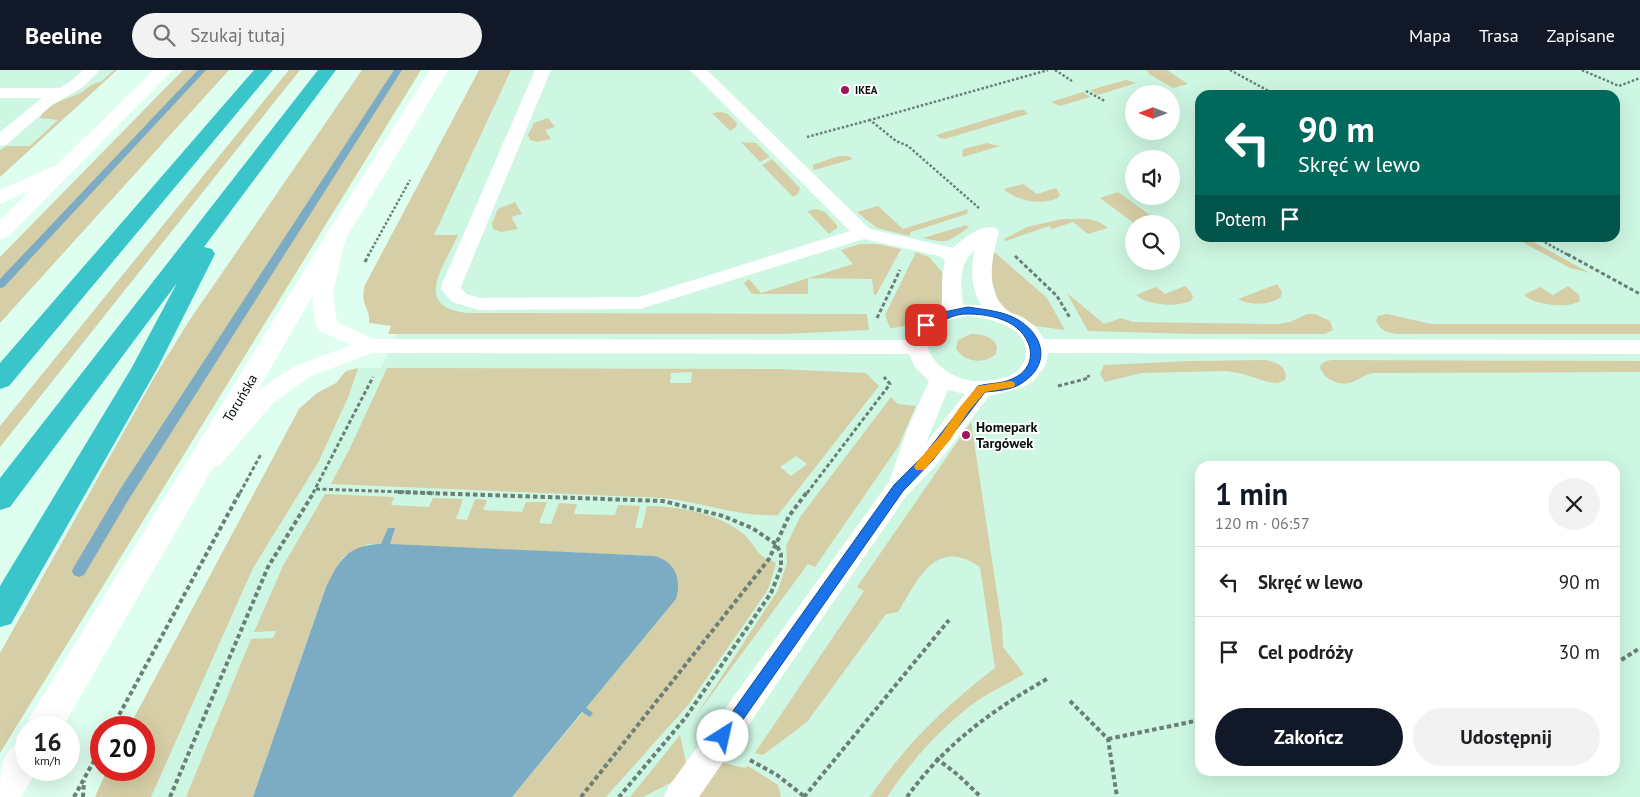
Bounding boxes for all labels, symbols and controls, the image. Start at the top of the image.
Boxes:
search box [132,13,482,58]
text: Beeline [25,20,102,51]
icon: search [150,21,178,49]
text: Szukaj tutaj [190,23,285,47]
text: Mapa [1409,24,1451,47]
text: Trasa [1479,24,1519,47]
text: Zapisane [1547,24,1615,47]
place label: IKEA [855,83,878,97]
marker: IKEA [839,84,851,96]
north arrow [1125,85,1180,140]
map controls [1125,85,1180,270]
text: 90 m [1298,106,1375,152]
icon: left [1215,110,1280,175]
button: sound [1125,150,1180,205]
text: Skręć w lewo [1298,150,1421,178]
icon: arrive [1276,205,1304,233]
text: Potem [1215,207,1266,231]
button: search [1125,215,1180,270]
pin [905,304,947,346]
icon: arrive [912,311,940,339]
street label: Toruńska [219,371,261,425]
place label: Homepark Targówek [976,418,1037,452]
marker: Homepark Targówek [960,429,972,441]
text: 1 min [1215,474,1288,513]
button: close [1548,478,1600,530]
text: 120 m · 06:57 [1215,513,1310,533]
icon: left [1215,568,1243,596]
text: Skręć w lewo [1258,570,1363,594]
text: 90 m [1559,570,1600,594]
icon: arrive [1215,638,1243,666]
text: Cel podróży [1258,640,1353,664]
text: 30 m [1559,640,1600,664]
button: Zakończ [1215,708,1403,766]
button: Udostępnij [1413,708,1600,766]
position arrow [696,709,748,761]
speed limit sign: 20 [90,716,155,781]
text: 16 [33,726,62,758]
text: km/h [34,753,61,768]

